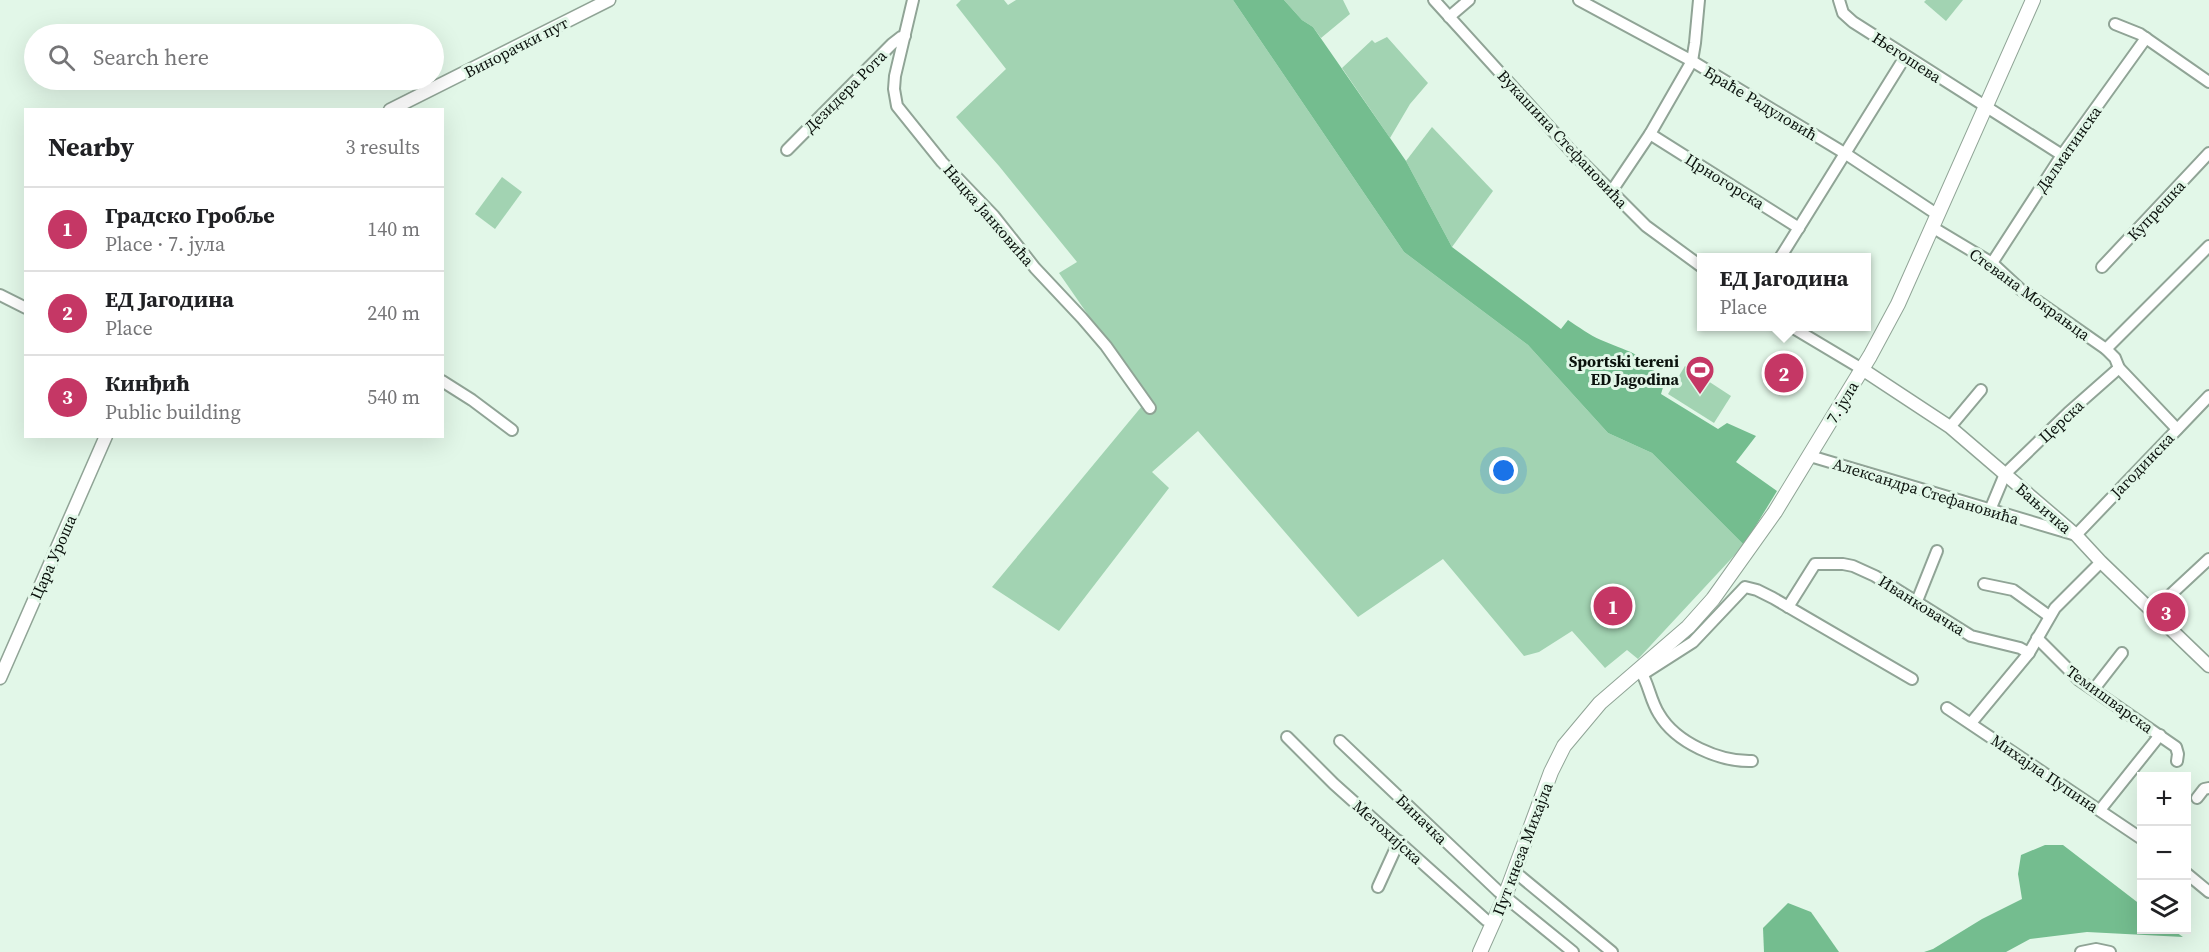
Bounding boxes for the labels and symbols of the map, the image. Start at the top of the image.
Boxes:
street label: Винорачки пут [460,11,572,83]
street label: Његошева [1868,26,1947,88]
street label: Дезидера Рота [799,44,892,137]
street label: Браће Радуловић [1700,60,1822,146]
street label: Вукашина Стефановића [1493,65,1634,214]
street label: Далматинска [2030,101,2107,197]
street label: Црногорска [1681,148,1770,215]
street label: Нацка Јанковића [939,159,1040,271]
street label: Купрешка [2122,174,2190,245]
street label: Стевана Мокрањца [1965,243,2096,346]
place label: Sportski tereni ED Jagodina [1569,350,1679,390]
pin: 2 [1764,350,1804,395]
sports icon: Sportski tereni ED Jagodina [1684,354,1716,396]
street label: 7. јула [1821,376,1864,427]
street label: Церска [2034,394,2089,447]
street label: Јагодинска [2104,427,2179,503]
street label: Александра Стефановића [1830,452,2022,530]
your location [1489,456,1518,485]
street label: Бањичка [2012,478,2077,539]
street label: Цара Уроша [25,510,82,603]
street label: Иванковачка [1875,570,1970,641]
pin: 1 [1594,584,1632,628]
pin: 3 [2146,590,2186,634]
street label: Темишварска [2062,660,2159,739]
street label: Михајла Пупина [1987,729,2104,818]
street label: Пут кнеза Михајла [1487,779,1558,919]
street label: Биначка [1391,789,1453,850]
street label: Метохијска [1348,795,1428,870]

